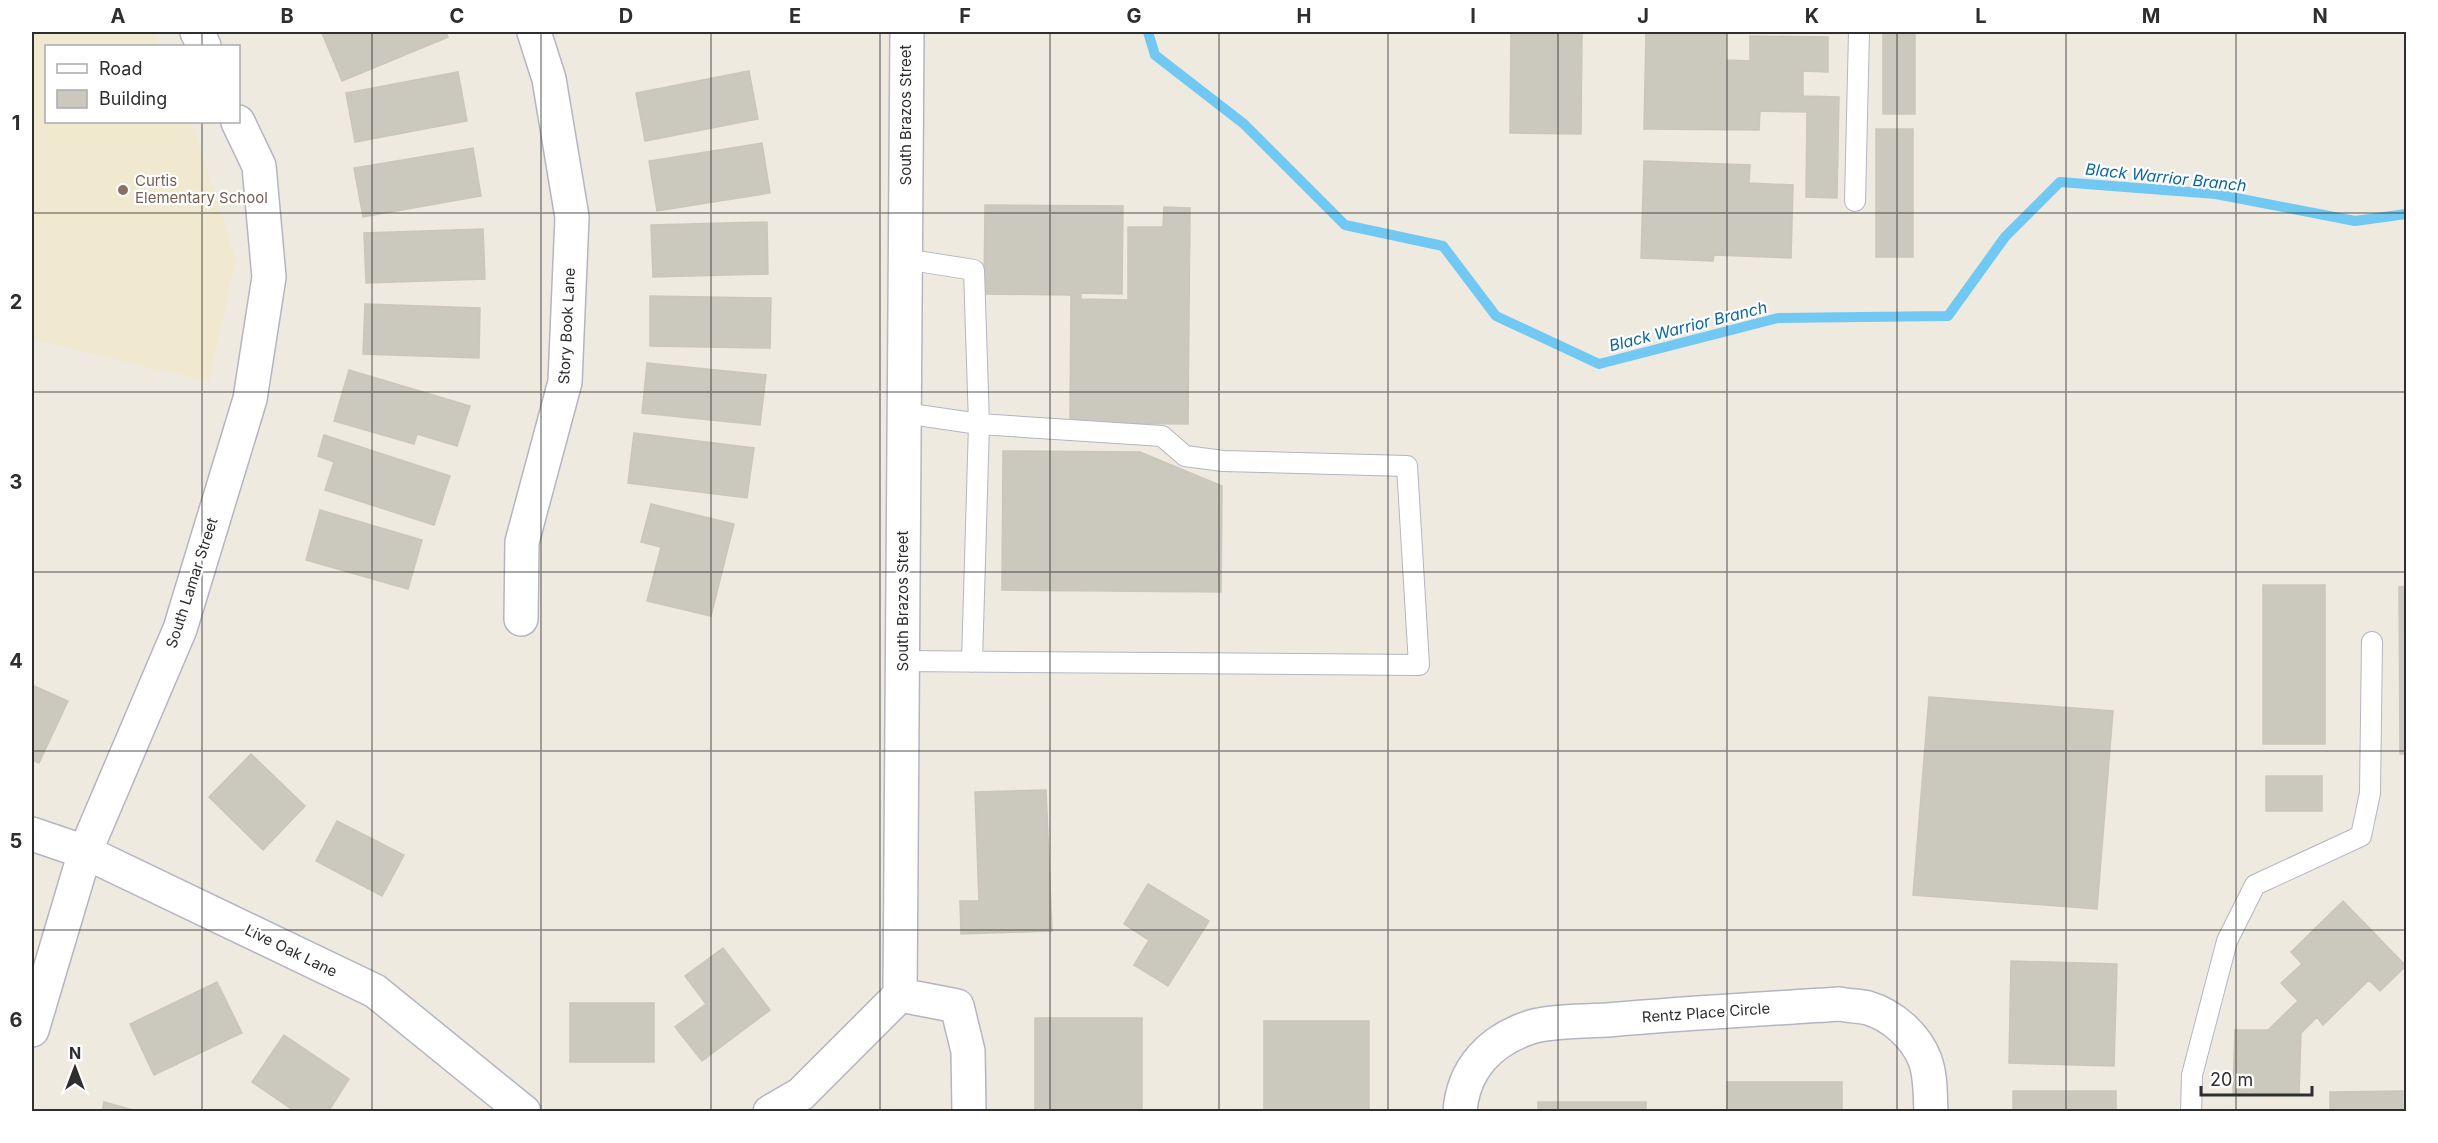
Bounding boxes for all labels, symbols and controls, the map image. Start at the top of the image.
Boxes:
text: A [111,4,126,28]
text: B [280,4,294,28]
text: C [450,4,464,28]
text: D [619,4,633,28]
text: E [789,4,801,28]
text: F [959,4,971,28]
text: G [1126,4,1142,28]
text: H [1297,4,1311,28]
text: I [1470,4,1476,28]
text: J [1637,4,1649,28]
text: K [1805,4,1819,28]
text: L [1975,4,1987,28]
text: M [2142,4,2160,28]
text: N [2312,4,2328,28]
street label: South Brazos Street [896,44,915,185]
legend [45,45,240,123]
text: Road [99,58,142,79]
text: Building [99,88,167,109]
text: 1 [12,111,20,135]
water label: Black Warrior Branch [2084,159,2248,195]
place label: Curtis Elementary School [135,171,268,207]
marker: Curtis Elementary School [116,183,130,197]
street label: Story Book Lane [554,267,579,385]
text: 2 [10,290,22,314]
water label: Black Warrior Branch [1607,297,1769,355]
text: 3 [10,470,22,494]
street label: South Lamar Street [161,515,222,651]
street label: South Brazos Street [893,530,912,671]
text: 4 [9,649,23,673]
text: 5 [10,829,22,853]
street label: Live Oak Lane [242,920,340,981]
street label: Rentz Place Circle [1641,999,1771,1026]
text: 6 [10,1008,23,1032]
north arrow [45,1038,105,1098]
text: N [69,1043,81,1063]
scale bar [2201,1059,2312,1097]
text: 20 m [2210,1069,2253,1090]

